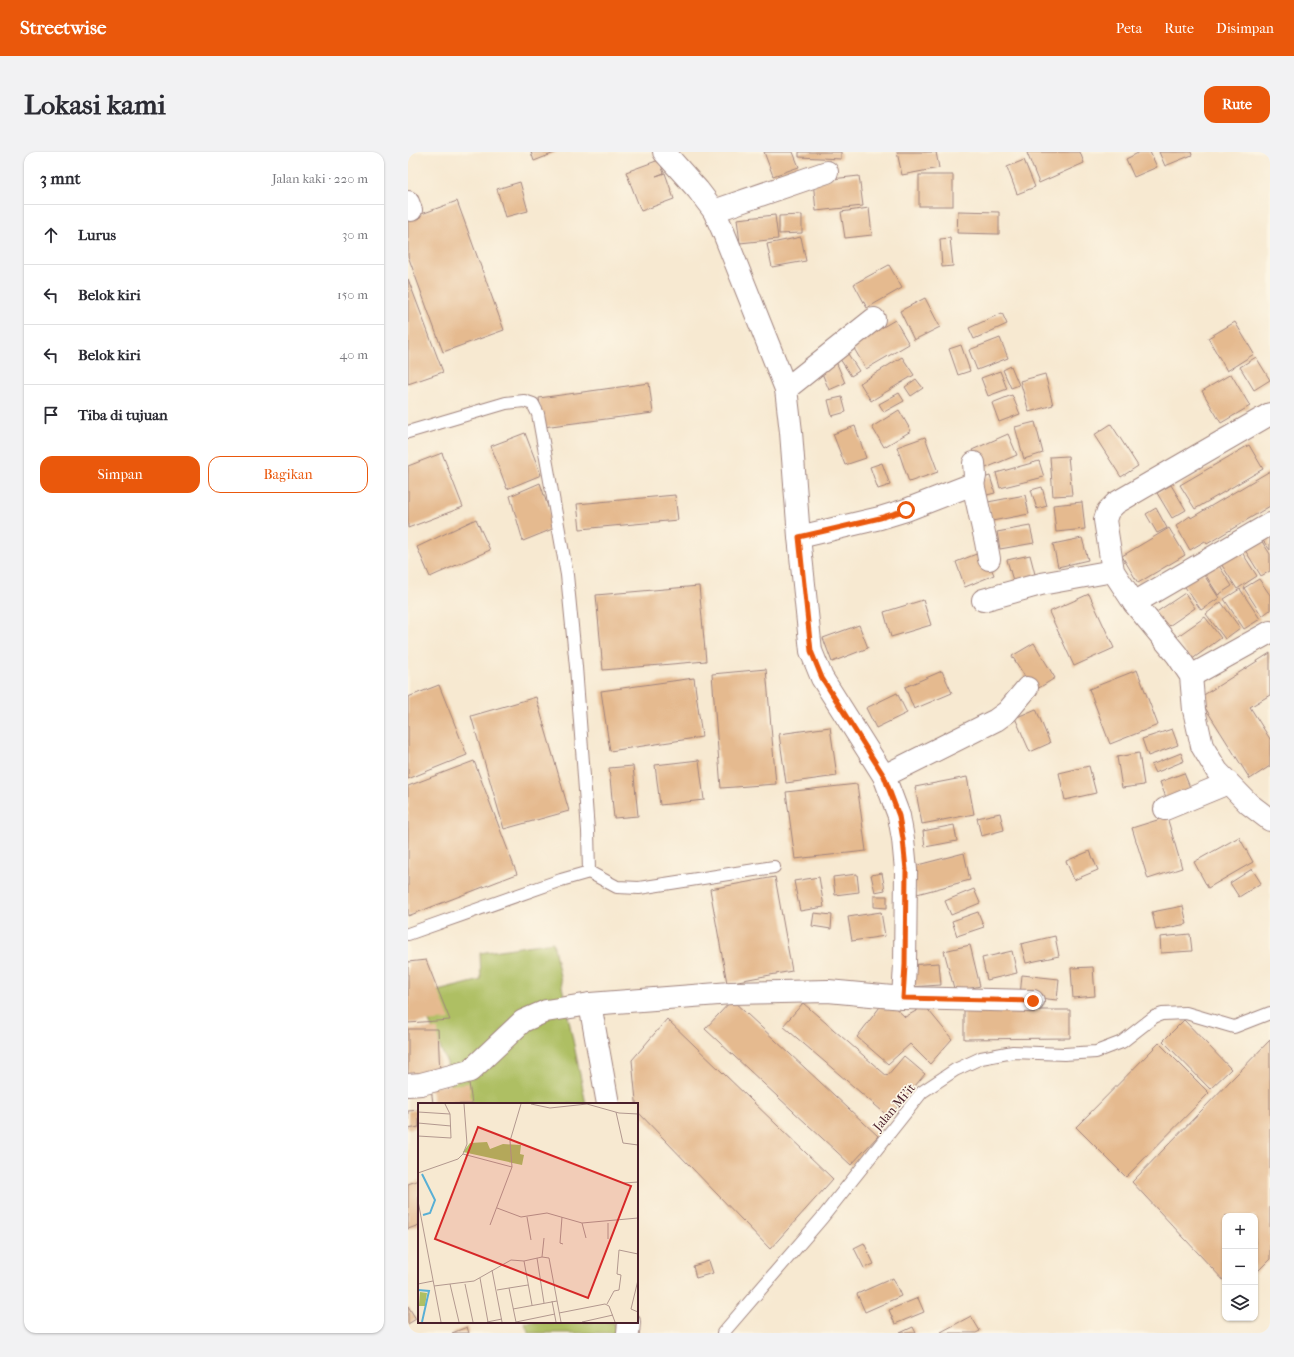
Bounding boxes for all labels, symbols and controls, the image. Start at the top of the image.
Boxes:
text: Streetwise [20,17,106,39]
text: Peta [1116,20,1142,37]
text: Rute [1164,20,1194,37]
text: Disimpan [1216,20,1274,37]
button: Rute [1204,86,1270,123]
text: Lokasi kami [24,88,166,121]
text: 3 mnt [40,168,81,188]
text: Jalan kaki · 220 m [272,171,368,186]
icon: ahead [40,224,62,246]
text: Lurus [78,226,116,244]
text: 30 m [342,227,368,242]
icon: left [40,284,62,306]
text: Belok kiri [78,286,141,304]
text: 150 m [337,287,368,302]
icon: left [40,344,62,366]
text: Belok kiri [78,346,141,364]
text: 40 m [340,347,368,362]
icon: arrive [40,404,62,426]
text: Tiba di tujuan [78,406,168,424]
button: Simpan [40,456,200,493]
button: Bagikan [208,456,368,493]
route start [897,501,915,519]
route end [1024,992,1042,1010]
street label: Jalan Mi'it [869,1080,918,1135]
inset map [418,1103,638,1323]
map controls [1222,1213,1258,1321]
button: + [1222,1213,1258,1249]
button: − [1222,1249,1258,1285]
button: layers [1222,1285,1258,1321]

